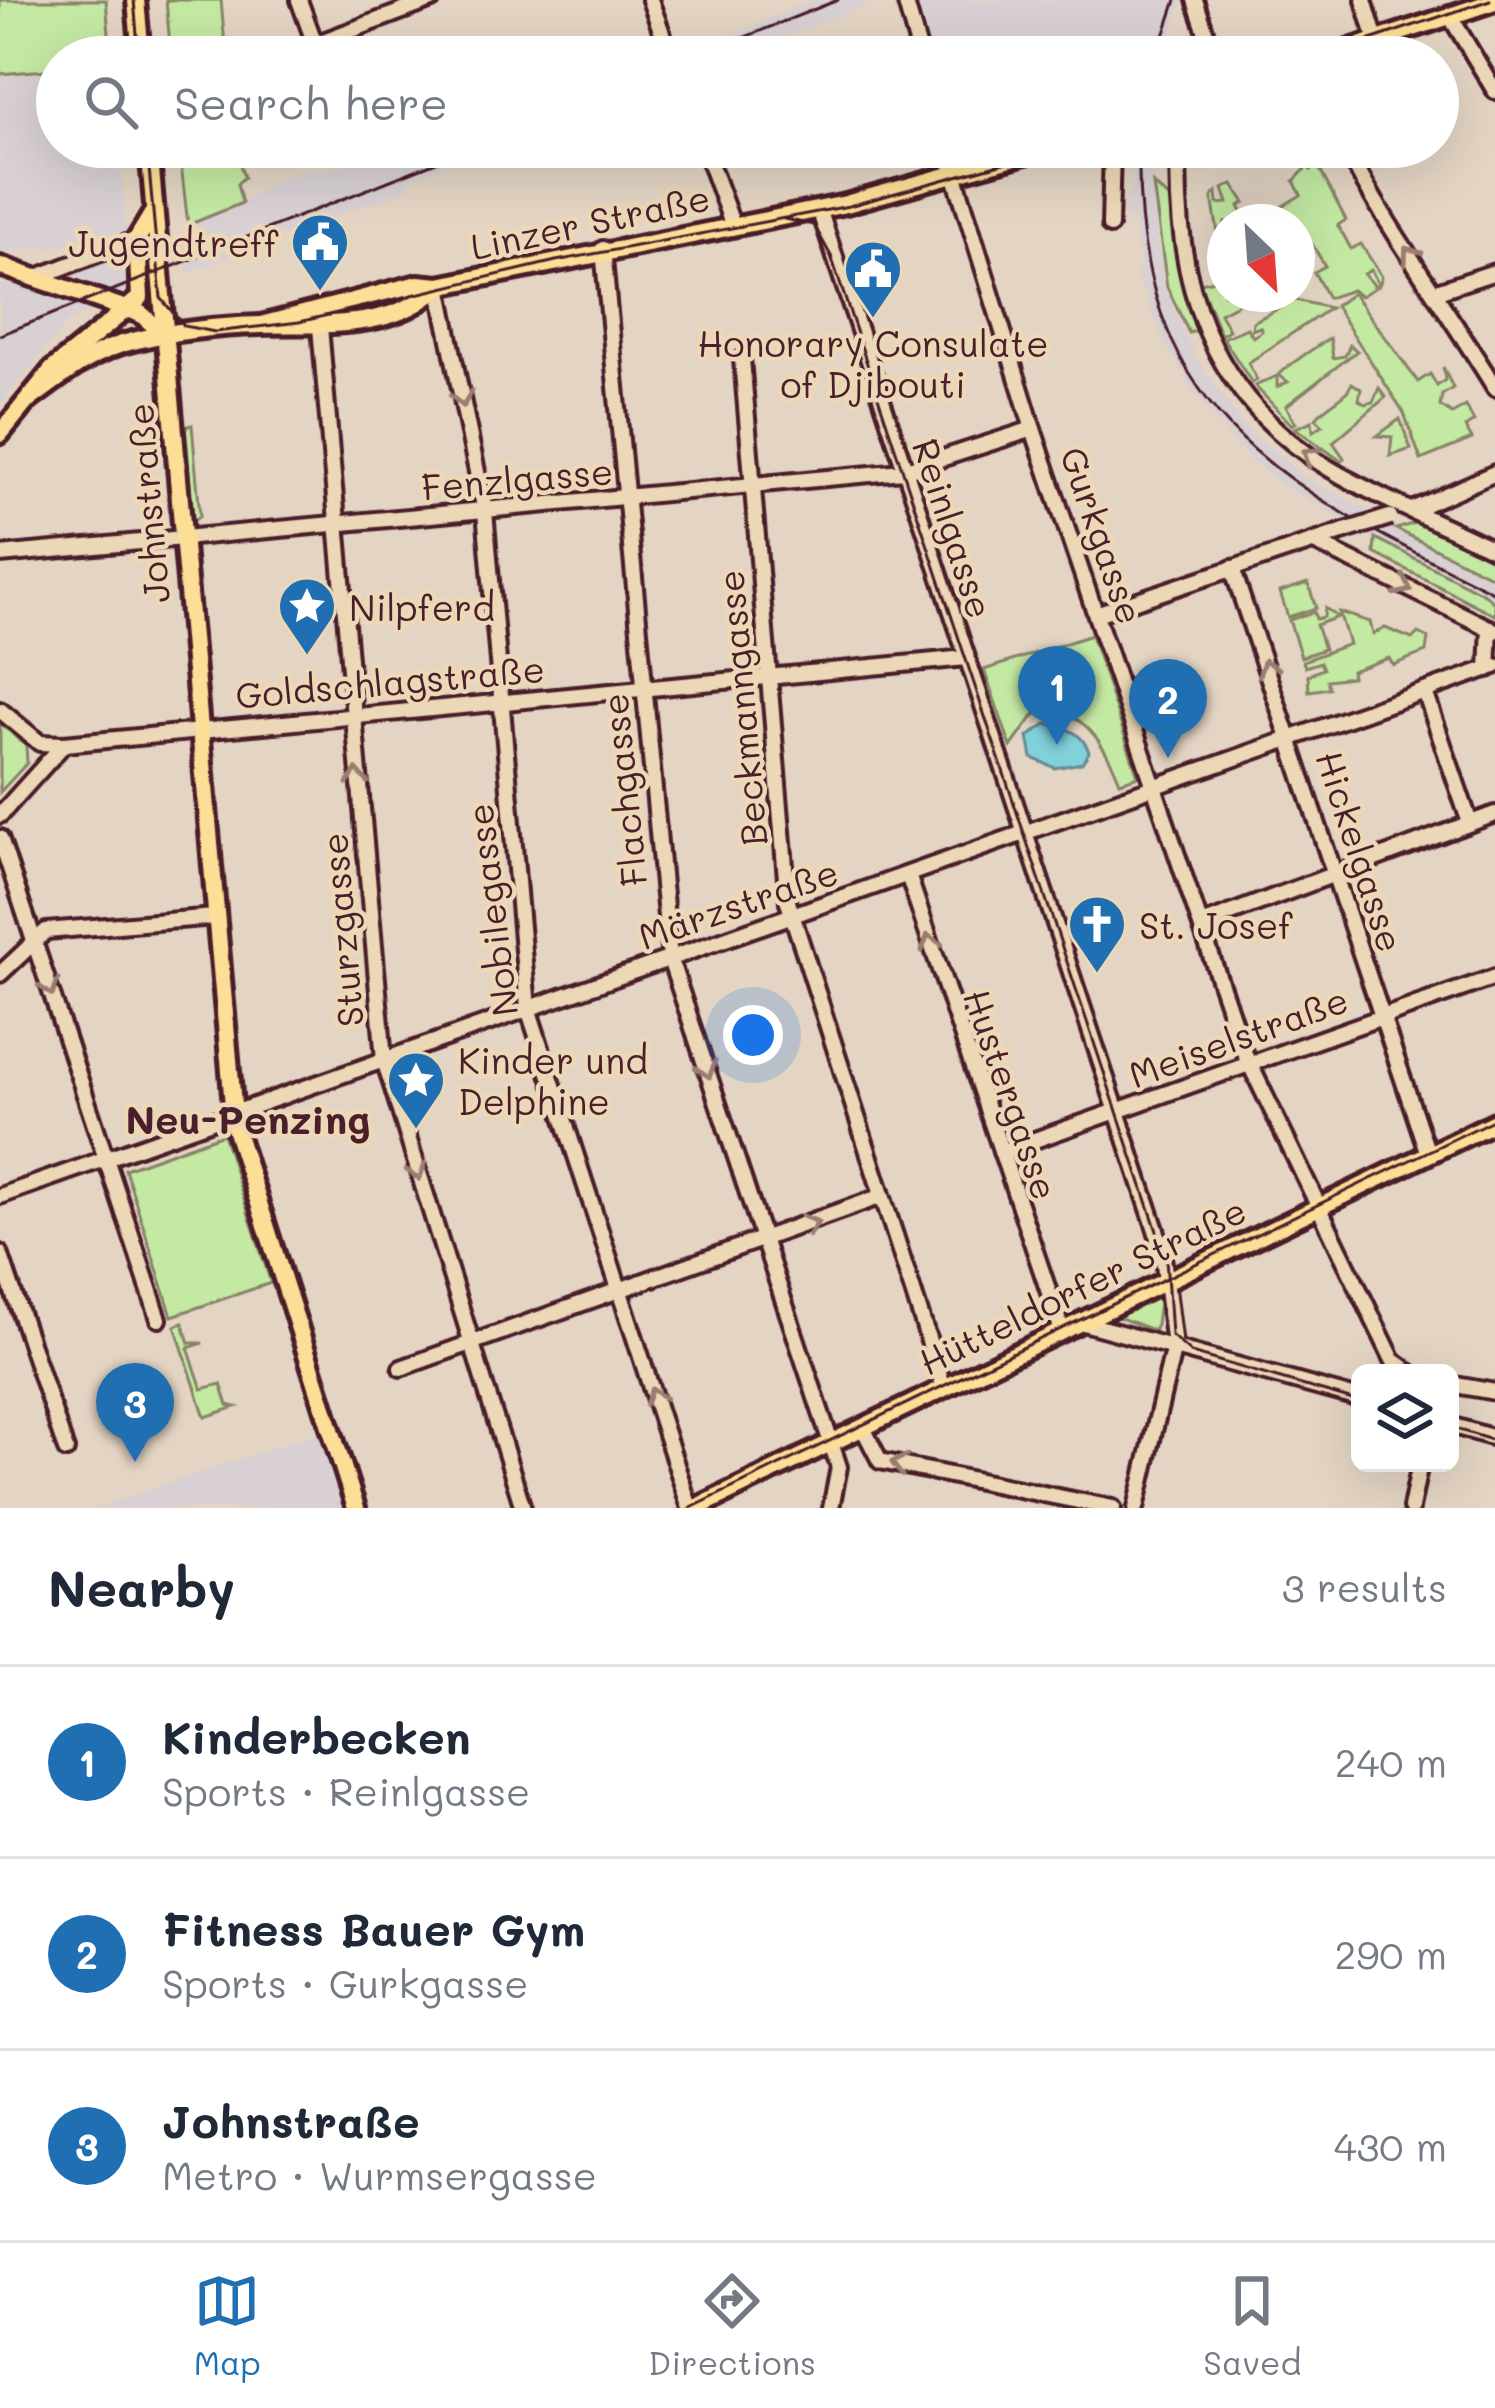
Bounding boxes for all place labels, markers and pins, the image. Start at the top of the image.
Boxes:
public building icon: Jugendtreff [289,211,351,293]
place label: Jugendtreff [68,219,279,266]
public building icon: Honorary Consulate of Djibouti [842,238,904,320]
place label: Honorary Consulate of Djibouti [698,319,1048,407]
place icon: Nilpferd [276,575,338,657]
place label: Nilpferd [349,583,495,630]
pin: 1 [1018,646,1096,745]
pin: 2 [1129,659,1207,758]
church icon: St. Josef [1066,893,1128,975]
place label: St. Josef [1139,901,1293,948]
place label: Kinder und Delphine [458,1036,648,1124]
place icon: Kinder und Delphine [385,1049,447,1131]
pin: 3 [96,1363,174,1462]

